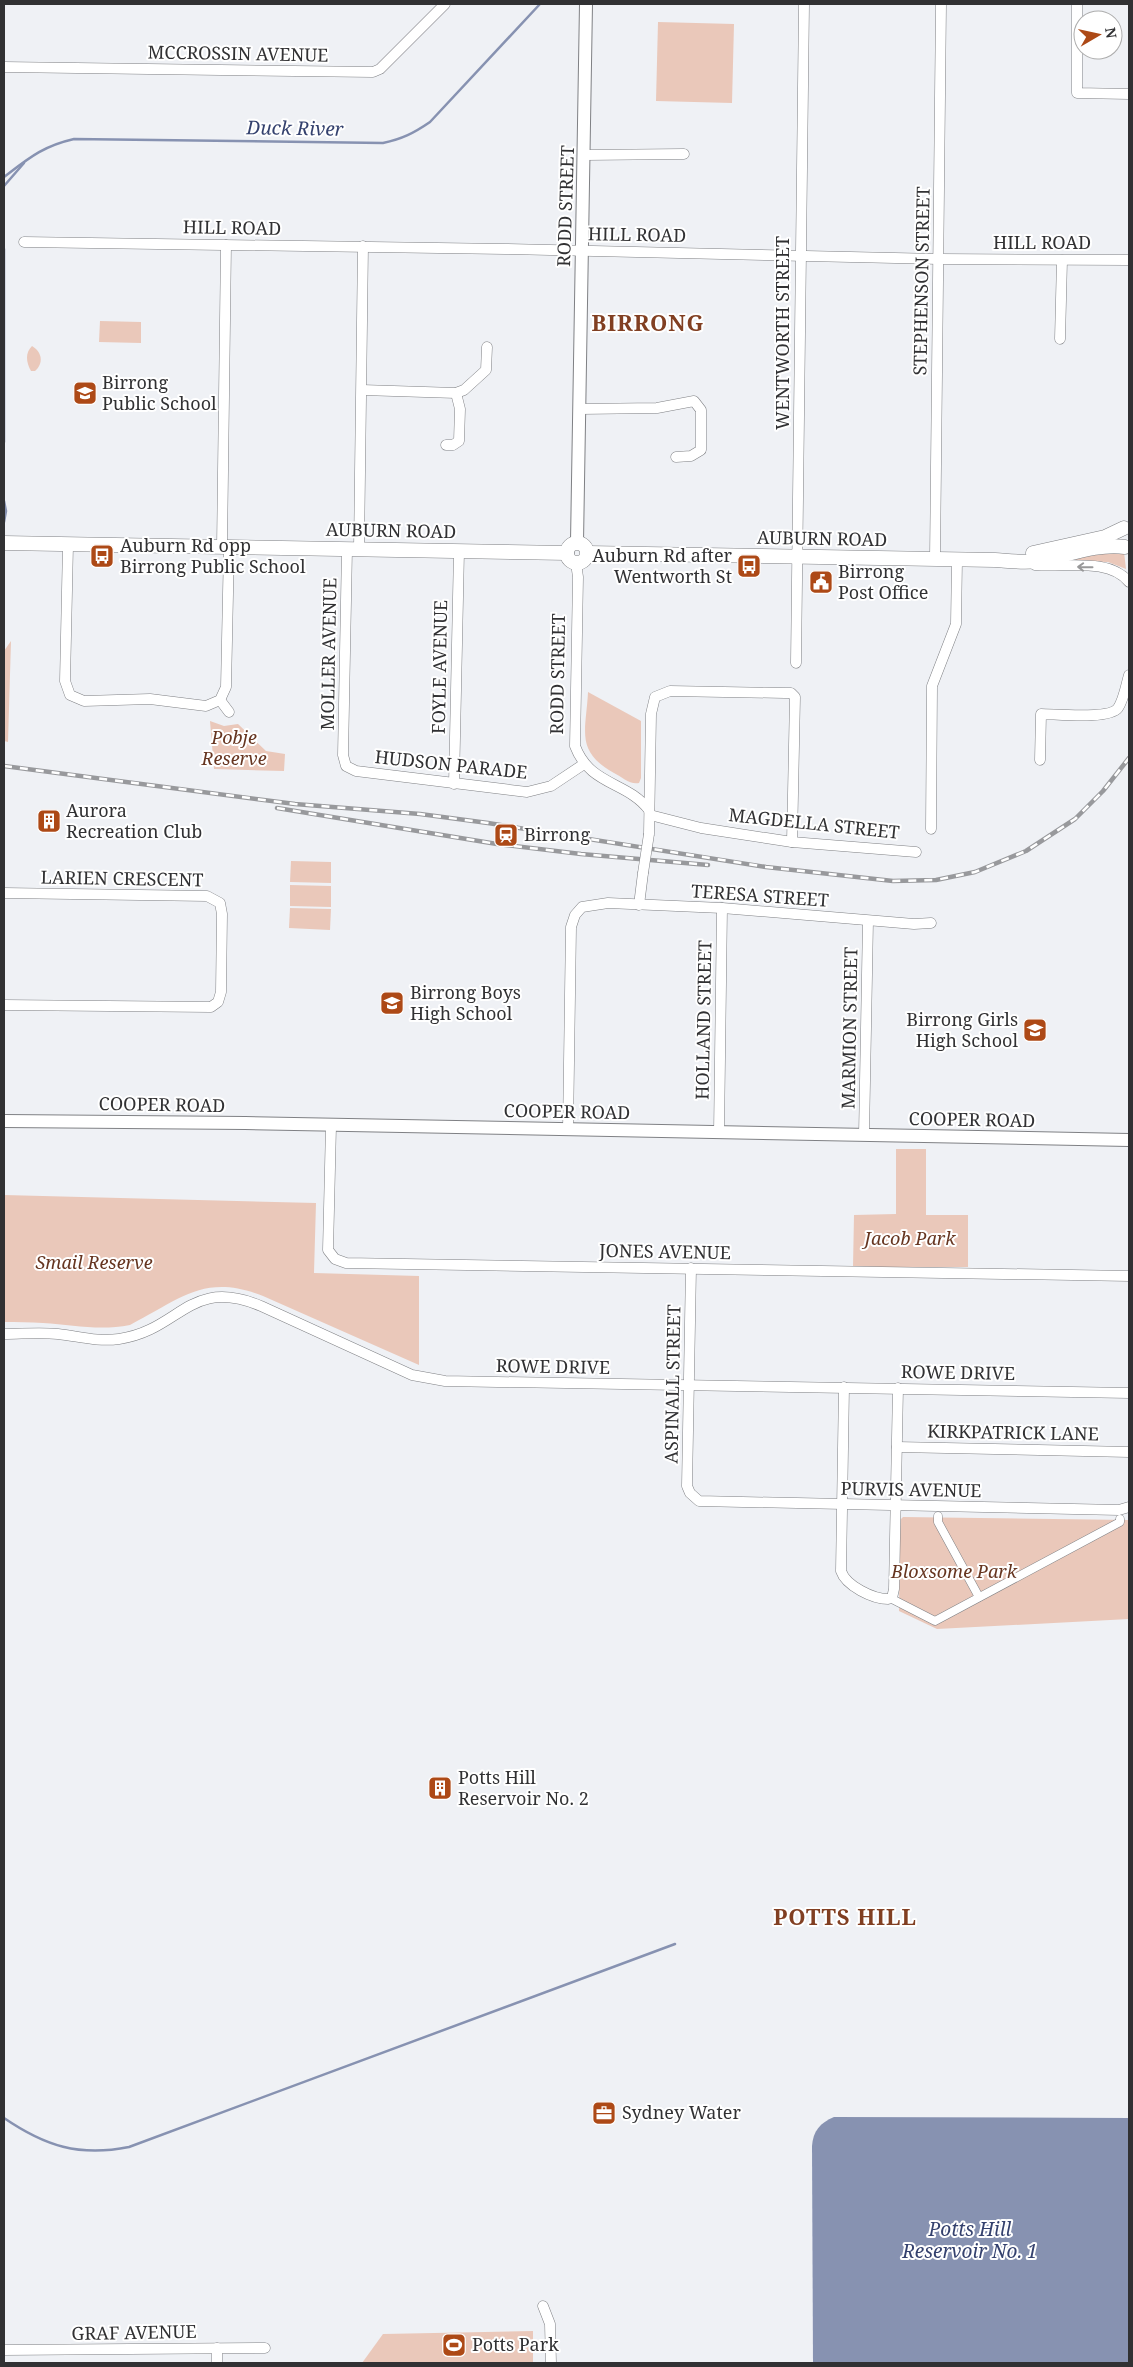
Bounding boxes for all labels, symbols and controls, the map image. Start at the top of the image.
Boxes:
north arrow [1073,10,1123,60]
text: N [1101,26,1122,40]
street label: MCCROSSIN AVENUE [147,39,329,67]
water label: Duck River [245,114,344,142]
street label: RODD STREET [551,145,579,267]
street label: STEPHENSON STREET [907,186,935,376]
street label: HILL ROAD [183,214,281,240]
street label: HILL ROAD [588,221,686,247]
street label: HILL ROAD [993,230,1091,254]
street label: WENTWORTH STREET [770,236,794,430]
district label: BIRRONG [591,307,705,337]
place label: Birrong Public School [102,370,217,415]
school or university icon: Birrong Public School [72,380,98,406]
street label: AUBURN ROAD [326,517,456,543]
street label: AUBURN ROAD [757,525,887,551]
place label: Auburn Rd opp Birrong Public School [120,533,306,578]
bus stop icon: Auburn Rd opp Birrong Public School [89,543,115,569]
place label: Auburn Rd after Wentworth St [592,543,733,588]
bus stop icon: Auburn Rd after Wentworth St [736,553,762,579]
place label: Birrong Post Office [838,559,928,604]
one-way arrow [1078,562,1094,572]
public building icon: Birrong Post Office [808,569,834,595]
street label: MOLLER AVENUE [315,577,341,731]
street label: FOYLE AVENUE [426,600,452,734]
street label: RODD STREET [544,613,570,735]
park label: Pobje Reserve [200,725,267,770]
street label: HUDSON PARADE [374,744,529,784]
place label: Aurora Recreation Club [66,798,202,843]
street label: MAGDELLA STREET [727,802,901,844]
building icon: Aurora Recreation Club [36,808,62,834]
station icon: Birrong [493,822,519,848]
place label: Birrong [524,822,590,846]
street label: LARIEN CRESCENT [40,865,204,891]
street label: TERESA STREET [690,878,830,912]
street label: HOLLAND STREET [690,940,716,1100]
street label: MARMION STREET [836,947,862,1109]
place label: Birrong Boys High School [410,980,521,1025]
school or university icon: Birrong Boys High School [379,990,405,1016]
place label: Birrong Girls High School [906,1007,1018,1052]
school or university icon: Birrong Girls High School [1022,1017,1048,1043]
street label: COOPER ROAD [99,1091,225,1117]
street label: COOPER ROAD [504,1098,630,1124]
street label: COOPER ROAD [909,1106,1035,1132]
park label: Jacob Park [862,1226,956,1250]
street label: JONES AVENUE [598,1238,731,1264]
park label: Smail Reserve [36,1250,153,1274]
street label: ASPINALL STREET [659,1304,685,1464]
street label: ROWE DRIVE [496,1353,610,1379]
street label: ROWE DRIVE [901,1359,1015,1385]
street label: KIRKPATRICK LANE [927,1419,1099,1445]
street label: PURVIS AVENUE [840,1476,982,1502]
park label: Bloxsome Park [890,1559,1018,1583]
place label: Potts Hill Reservoir No. 2 [458,1765,589,1810]
building icon: Potts Hill Reservoir No. 2 [427,1775,453,1801]
district label: POTTS HILL [773,1901,917,1931]
office icon: Sydney Water [591,2100,617,2126]
place label: Sydney Water [622,2100,741,2124]
water label: Potts Hill Reservoir No. 1 [901,2216,1038,2264]
street label: GRAF AVENUE [71,2319,197,2345]
sports icon: Potts Park [441,2332,467,2358]
place label: Potts Park [472,2332,559,2356]

